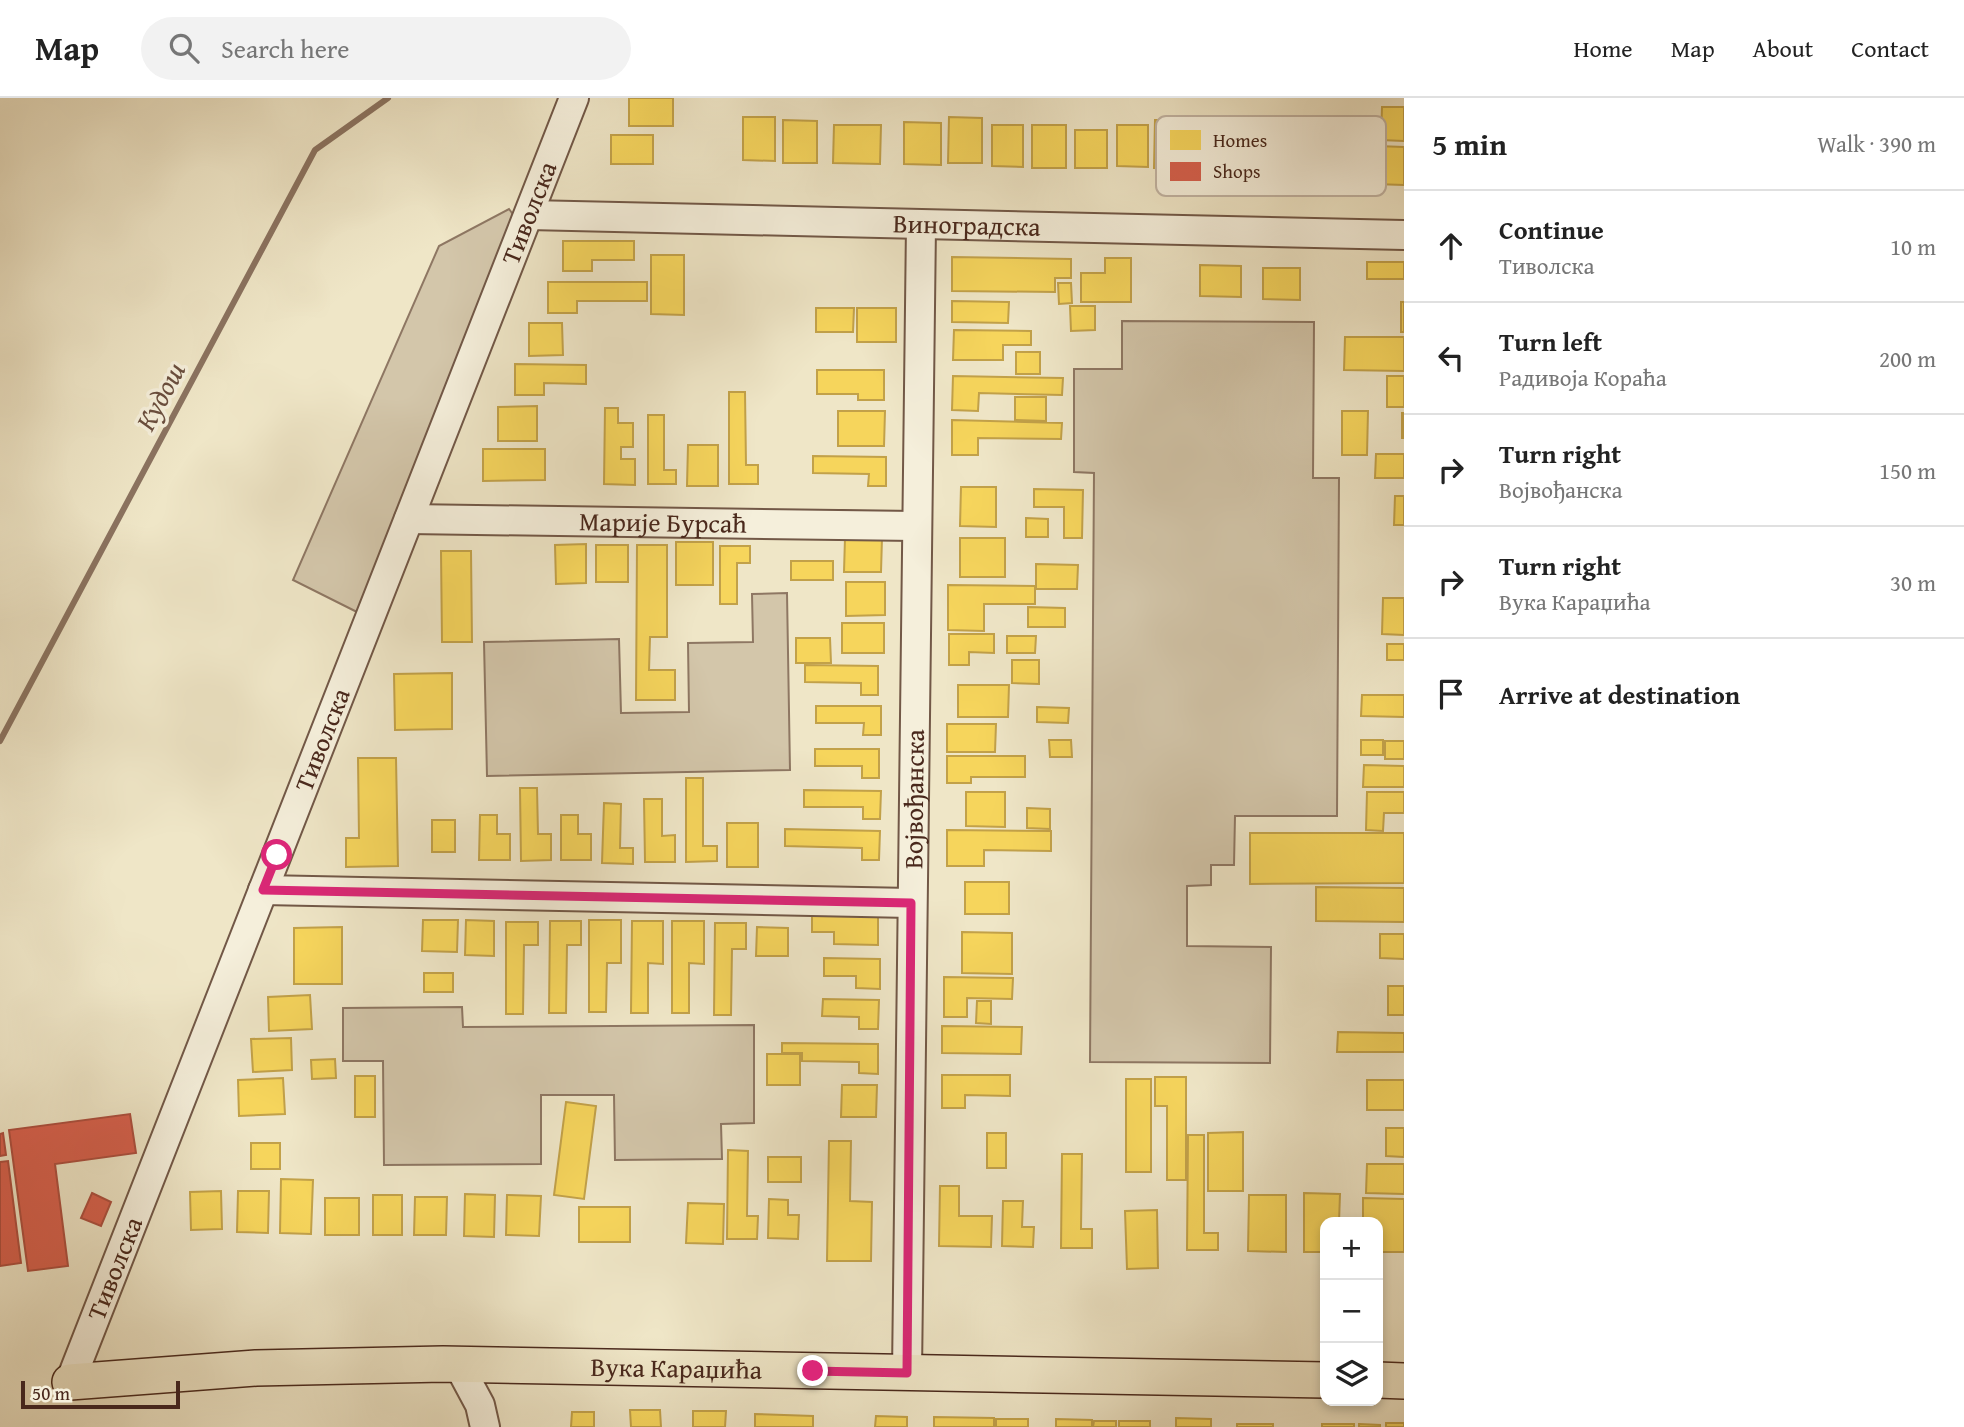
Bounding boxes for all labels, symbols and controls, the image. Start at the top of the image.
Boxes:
search box [141,17,631,80]
text: Map [35,24,99,72]
icon: search [165,29,203,67]
text: Search here [221,29,349,68]
text: Home [1574,31,1633,66]
text: Map [1671,31,1715,66]
text: About [1753,31,1813,66]
text: Contact [1851,31,1929,66]
legend [1156,116,1386,196]
text: 5 min [1432,122,1507,166]
text: Homes [1213,126,1267,154]
text: Walk · 390 m [1817,127,1936,160]
street label: Тиволска [491,155,567,270]
text: Shops [1213,157,1260,185]
street label: Виноградска [893,203,1042,246]
text: Continue [1499,210,1604,249]
icon: ahead [1432,227,1470,265]
text: 10 m [1890,230,1936,263]
text: Тиволска [1499,249,1594,282]
text: Turn left [1499,322,1602,361]
icon: left [1432,339,1470,377]
text: 200 m [1879,342,1936,375]
water label: Кудош [124,354,195,438]
text: Радивоја Кораћа [1499,361,1667,394]
text: Turn right [1499,434,1621,473]
icon: right [1432,451,1470,489]
text: 150 m [1879,454,1936,487]
text: Војвођанска [1499,473,1623,506]
street label: Марије Бурсаћ [579,501,748,543]
text: Turn right [1499,546,1621,585]
icon: right [1432,563,1470,601]
text: 30 m [1890,566,1936,599]
text: Вука Караџића [1499,585,1651,618]
icon: arrive [1432,675,1470,713]
text: Arrive at destination [1499,675,1740,714]
street label: Тиволска [284,682,360,797]
street label: Војвођанска [893,728,934,869]
route start [261,839,292,870]
street label: Тиволска [76,1210,152,1326]
map controls [1320,1217,1383,1406]
button: + [1320,1217,1383,1280]
button: − [1320,1280,1383,1343]
button: layers [1320,1343,1383,1406]
street label: Вука Караџића [590,1347,763,1389]
route end [797,1355,828,1386]
scale bar [21,1378,180,1410]
text: 50 m [32,1379,70,1407]

